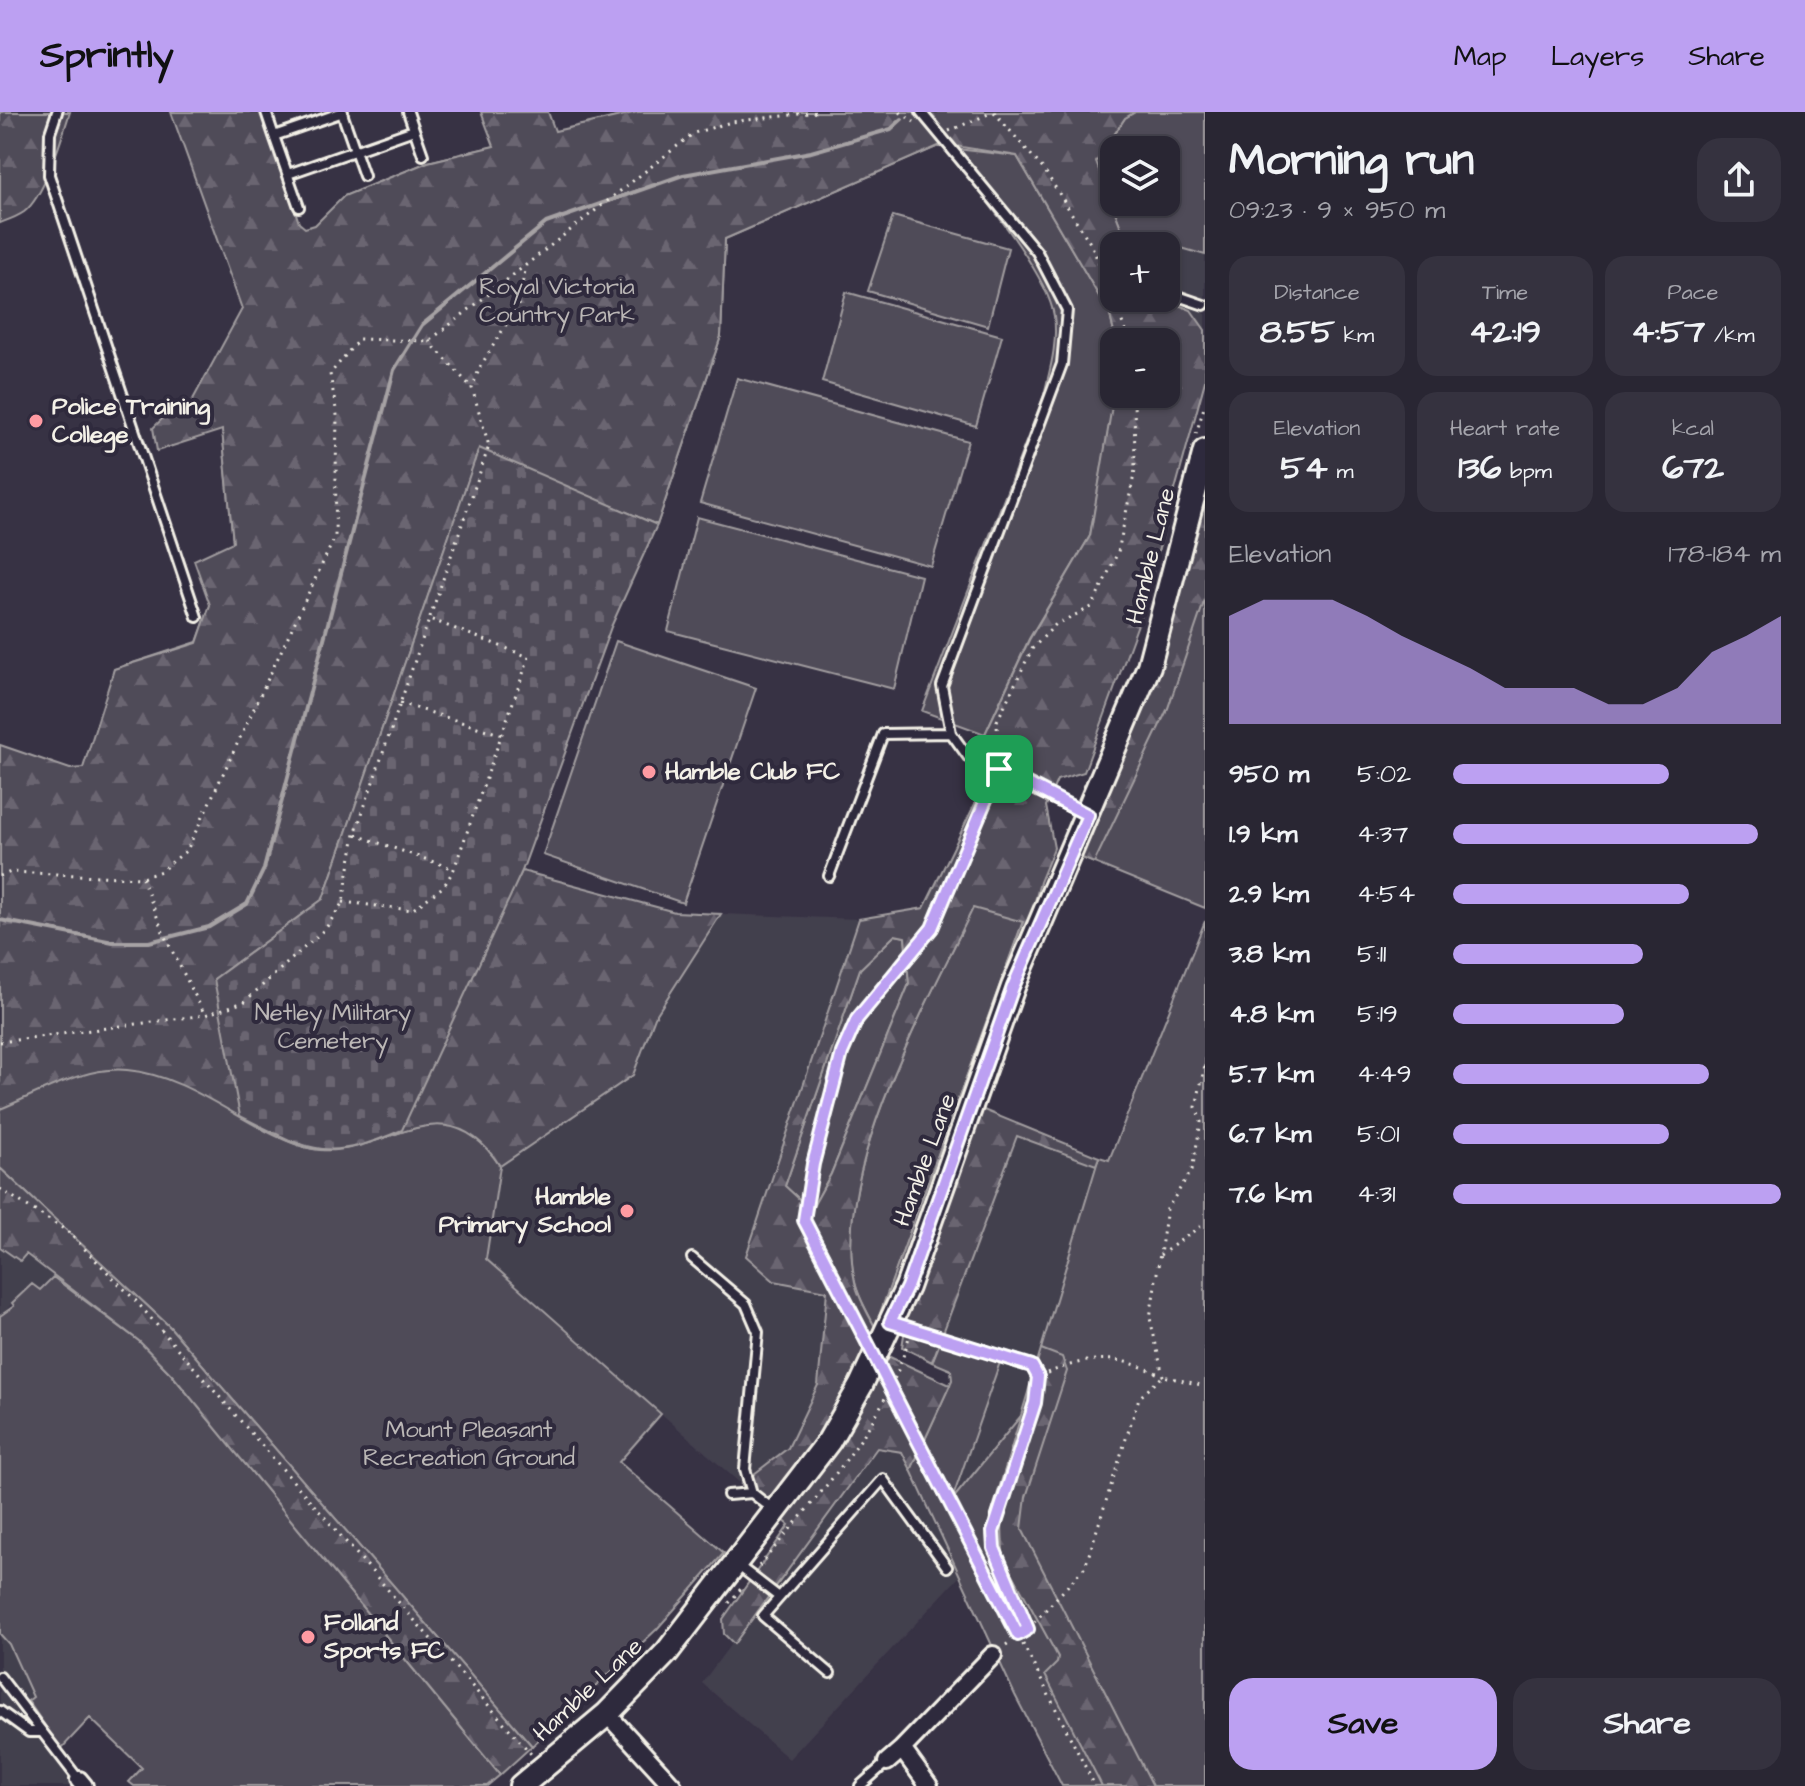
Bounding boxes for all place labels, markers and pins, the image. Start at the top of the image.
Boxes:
place label: Police Training College [52,390,211,453]
marker: Police Training College [27,412,45,430]
pin [965,735,1033,803]
place label: Hamble Club FC [665,755,840,789]
marker: Hamble Club FC [640,763,658,781]
place label: Hamble Primary School [439,1180,611,1244]
marker: Hamble Primary School [618,1202,636,1220]
place label: Folland Sports FC [323,1606,445,1668]
marker: Folland Sports FC [299,1628,317,1646]

